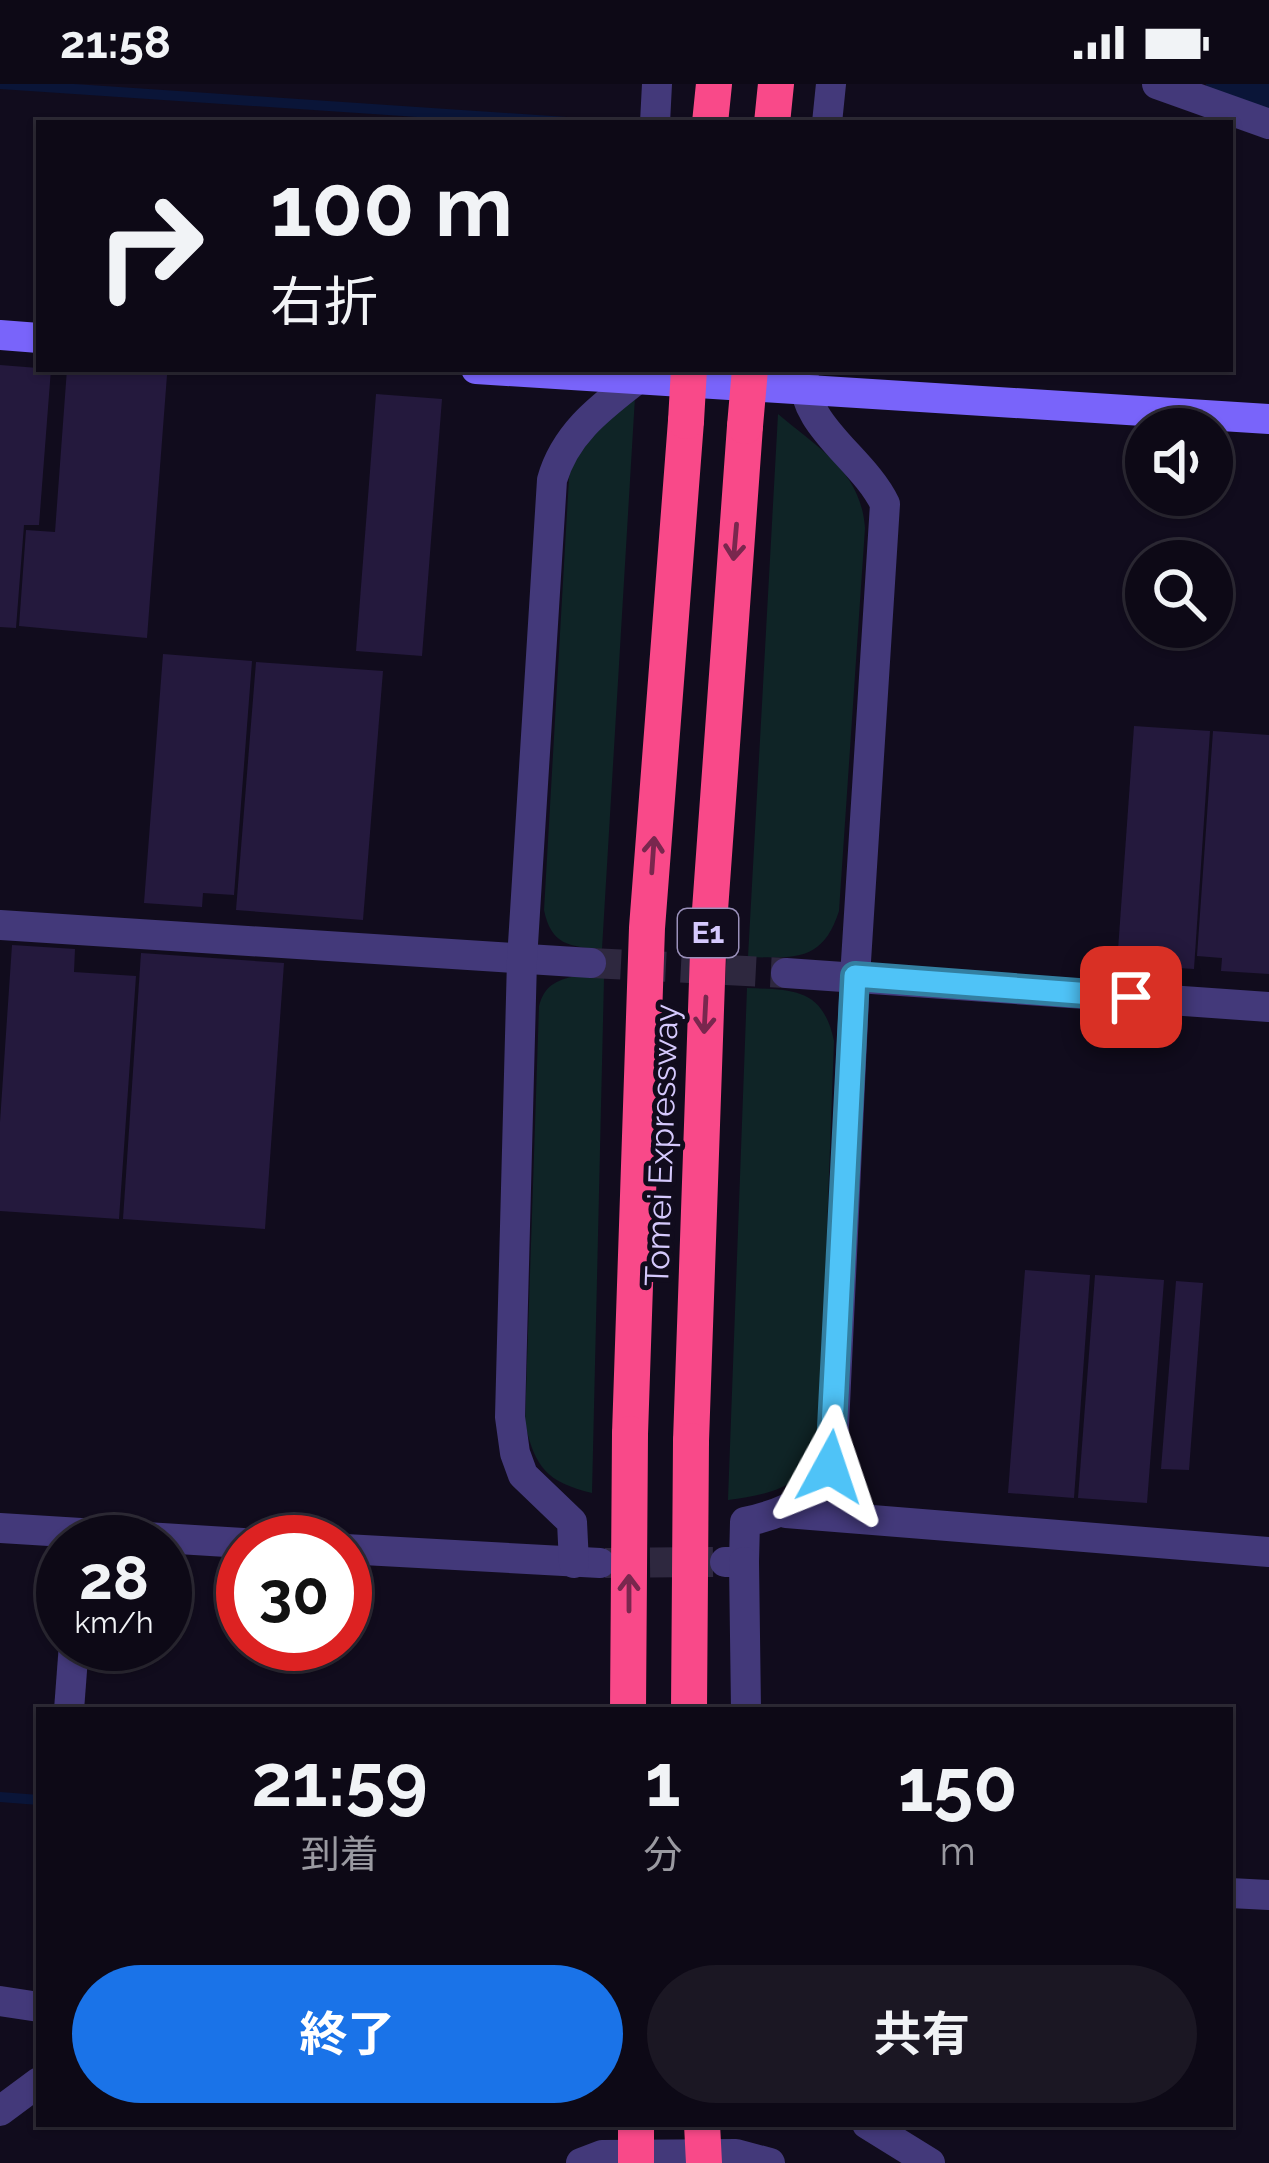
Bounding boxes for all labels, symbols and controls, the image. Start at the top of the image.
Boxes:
text: 21:58 [60,16,171,69]
text: 100 m [270,157,513,256]
icon: right [72,168,228,324]
text: 右折 [270,270,378,334]
map controls [1125,408,1233,648]
button: sound [1125,408,1233,516]
one-way arrow [723,522,746,561]
button: search [1125,540,1233,648]
one-way arrow [641,837,664,876]
road number: E1 [678,909,738,957]
pin [1080,946,1182,1048]
icon: arrive [1098,964,1164,1030]
one-way arrow [693,995,716,1034]
street label: Tomei Expressway [637,1003,686,1287]
position arrow [767,1404,893,1530]
speed limit sign: 30 [216,1515,372,1671]
text: 28 [79,1543,149,1613]
one-way arrow [618,1574,640,1613]
text: km/h [74,1605,154,1640]
text: 21:59 [252,1738,428,1823]
text: 1 [645,1738,681,1823]
text: 150 [898,1743,1017,1828]
text: m [940,1828,976,1874]
text: 到着 [301,1831,379,1877]
text: 分 [643,1831,682,1877]
button: 終了 [72,1965,623,2103]
button: 共有 [647,1965,1197,2103]

